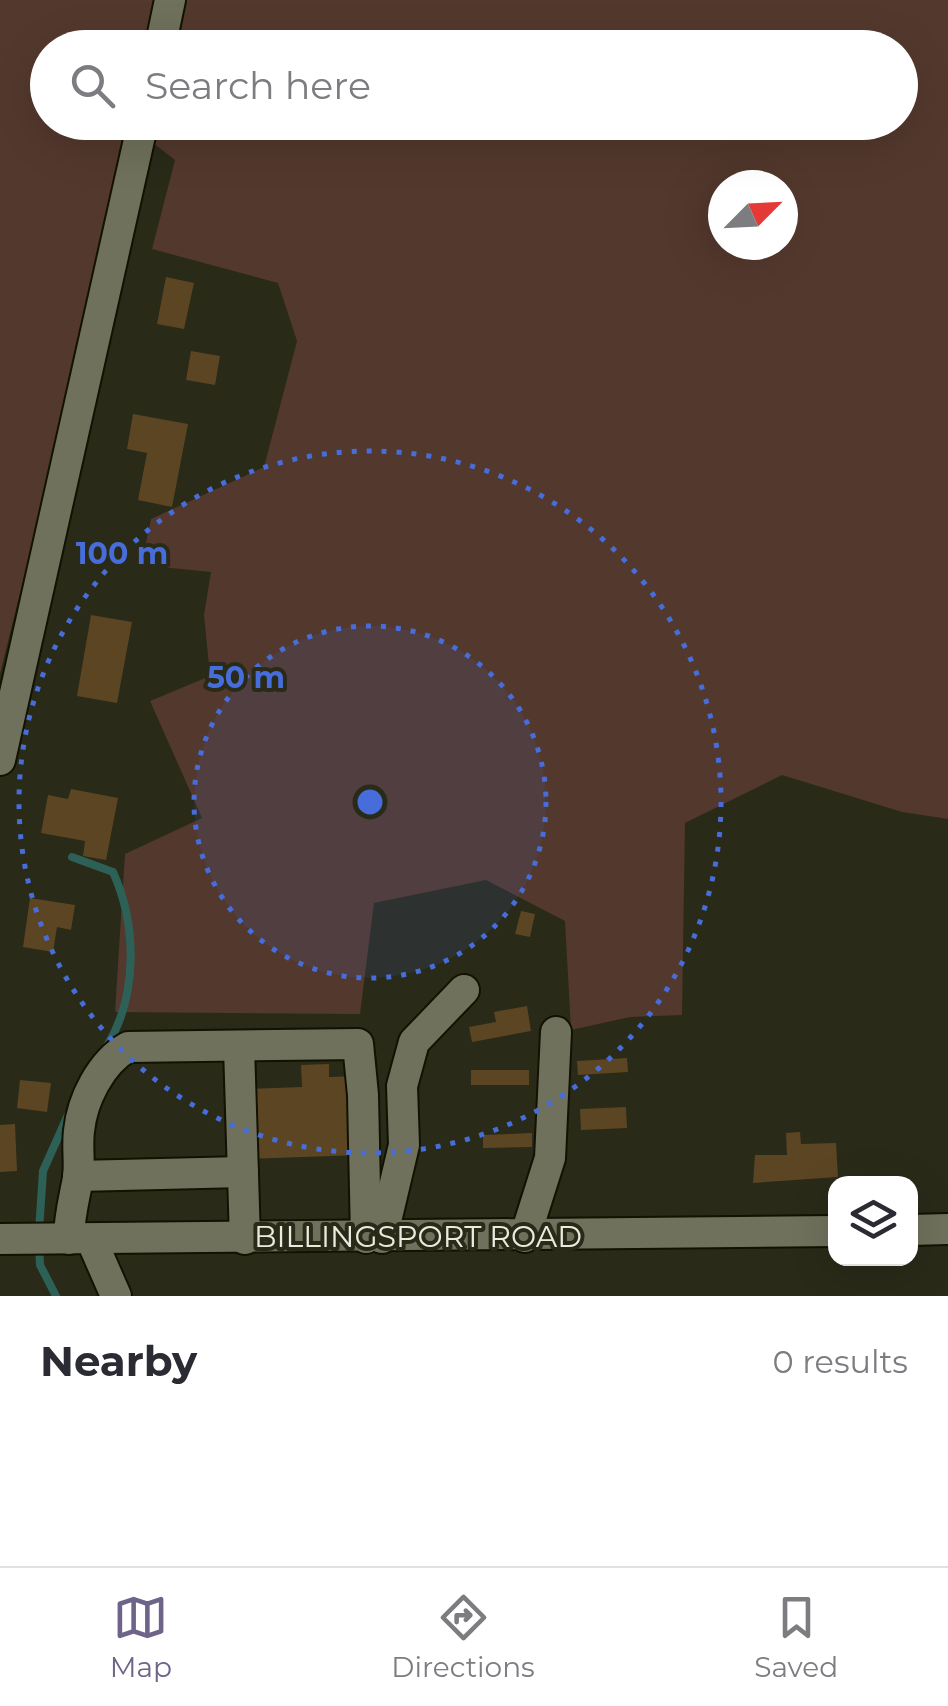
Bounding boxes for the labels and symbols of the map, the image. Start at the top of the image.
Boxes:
north arrow [708,170,798,260]
text: 100 m [76,535,168,572]
text: 50 m [207,659,285,696]
centre of rings [352,784,388,820]
street label: BILLINGSPORT ROAD [254,1218,582,1255]

